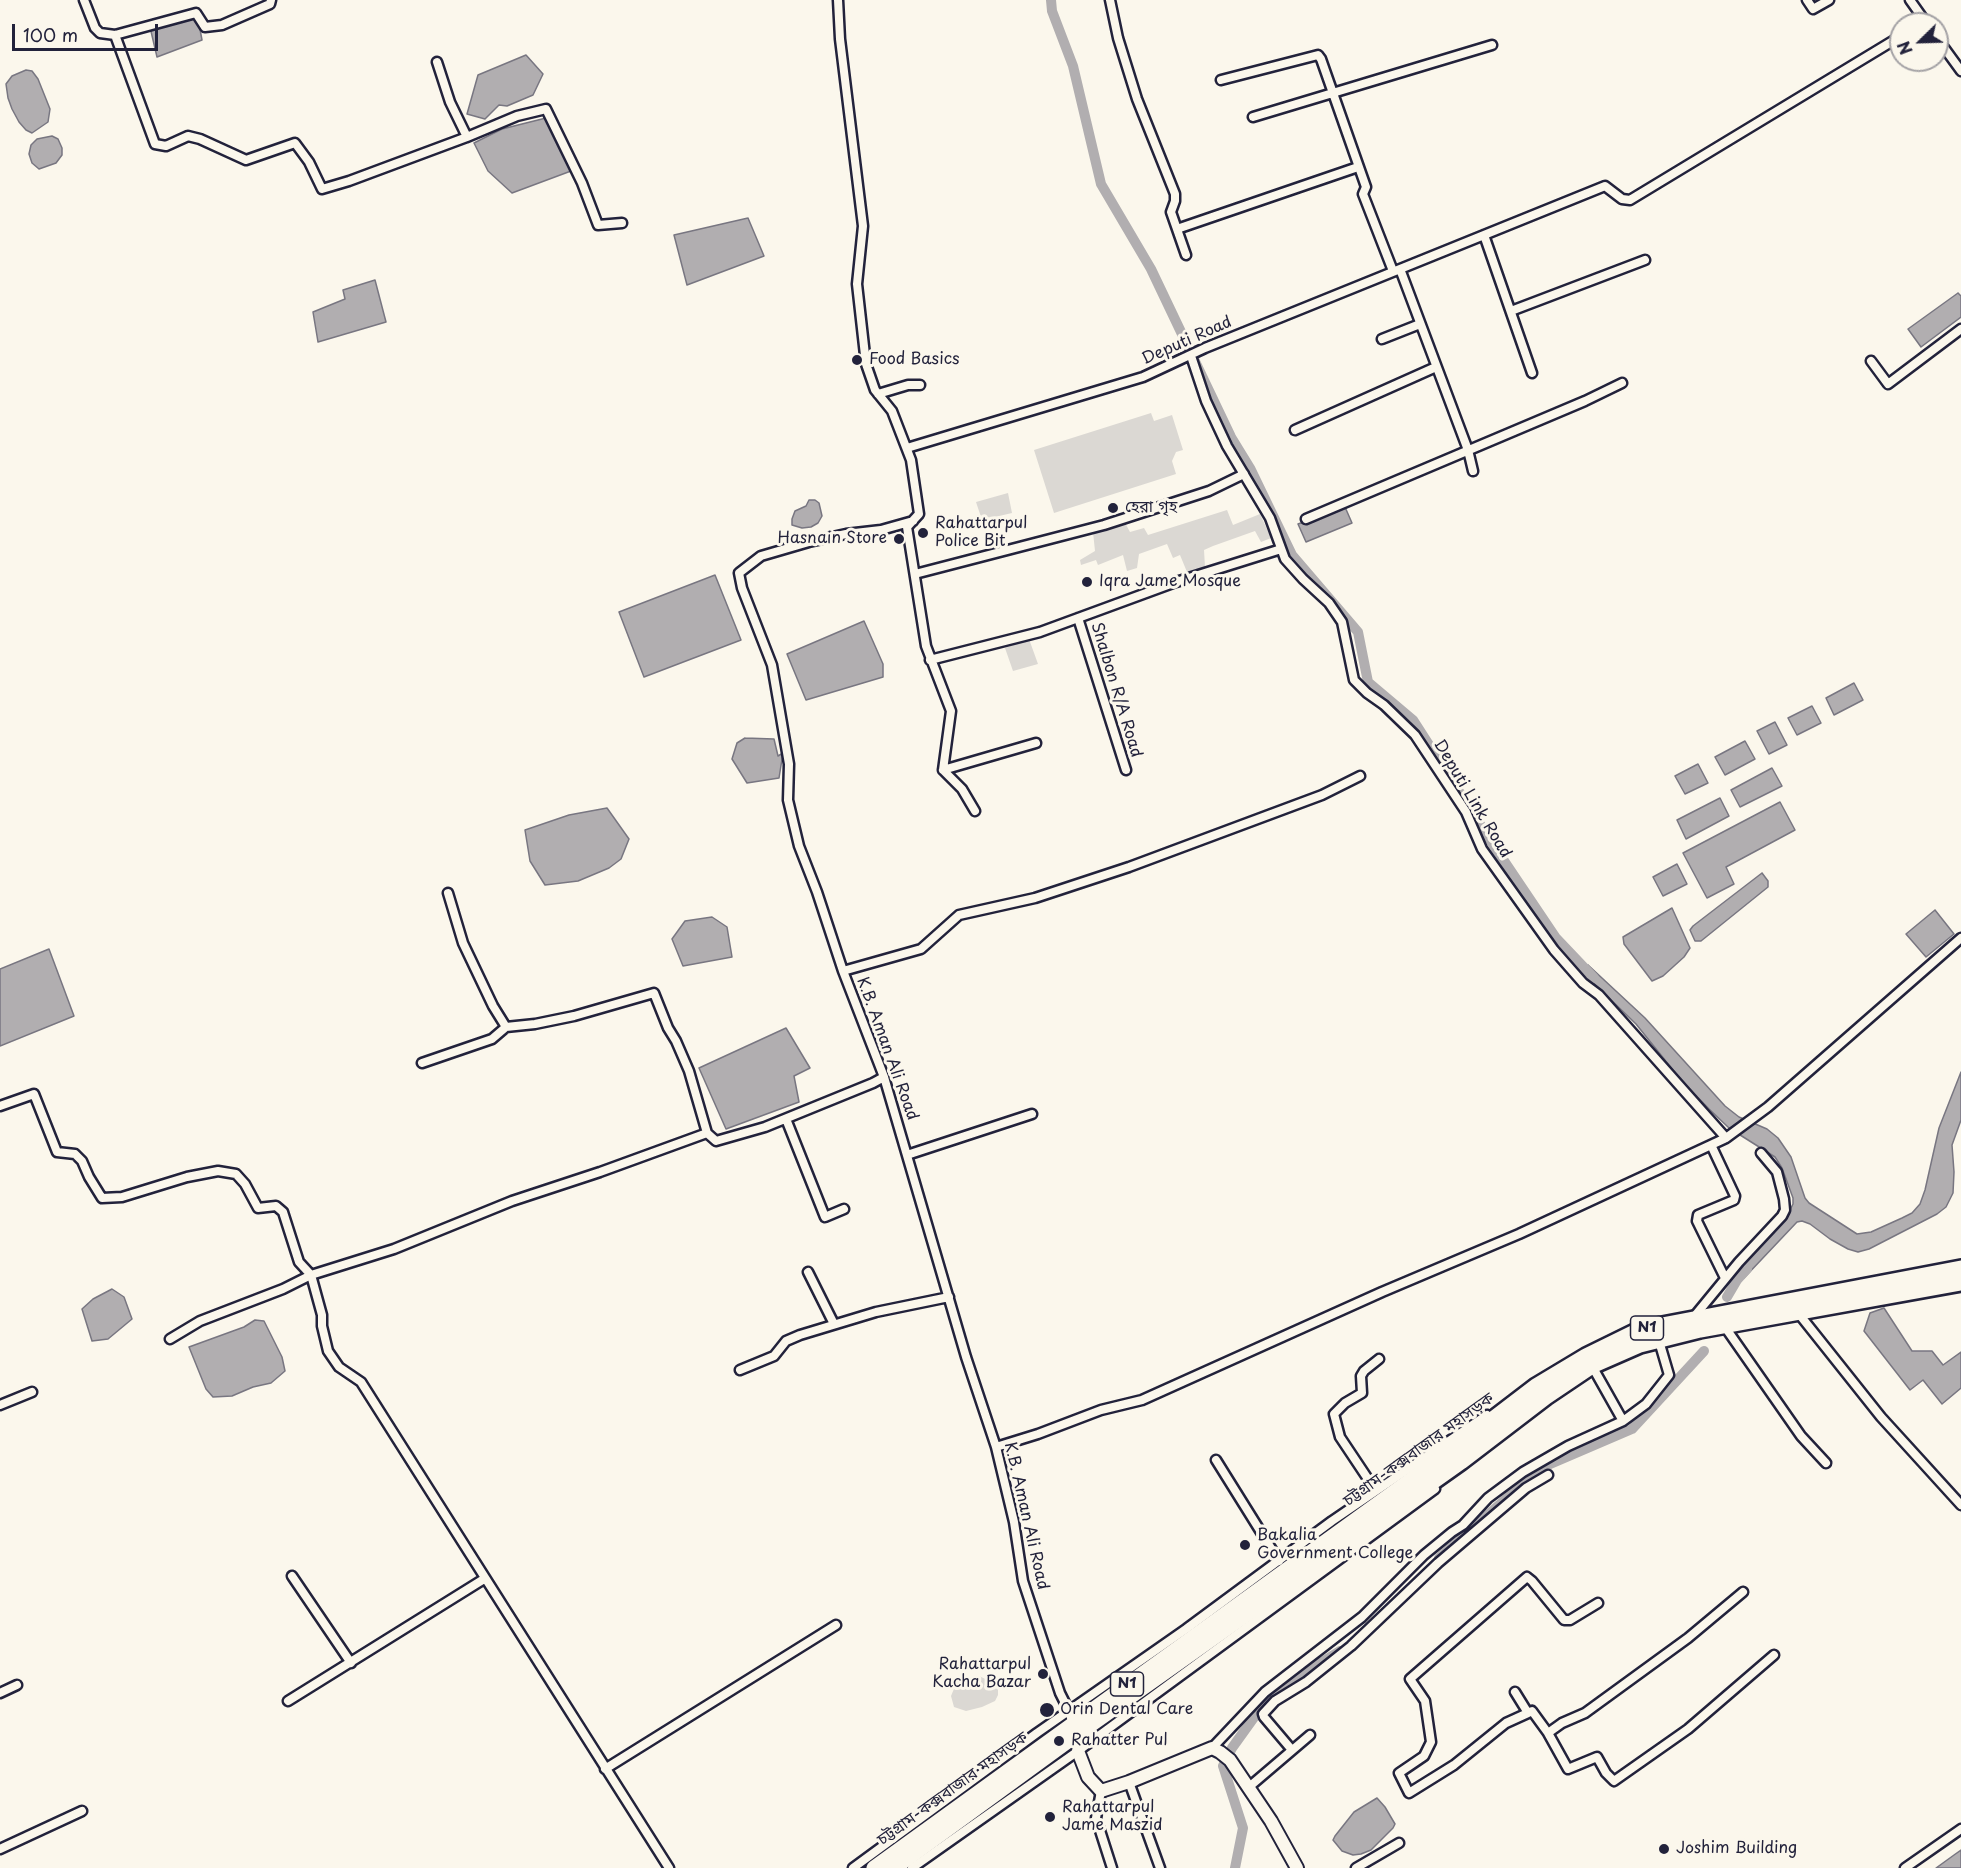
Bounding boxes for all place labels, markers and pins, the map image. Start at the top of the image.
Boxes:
place label: Food Basics [869,350,960,370]
marker: Food Basics [850,353,864,367]
place label: হেরা গৃহ [1125,498,1177,518]
marker: হেরা গৃহ [1106,501,1120,515]
place label: Rahattarpul Police Bit [935,514,1027,552]
marker: Rahattarpul Police Bit [916,526,930,540]
place label: Hasnain Store [778,529,887,549]
marker: Hasnain Store [892,532,906,546]
place label: Iqra Jame Mosque [1099,572,1241,592]
marker: Iqra Jame Mosque [1080,575,1094,589]
place label: Bakalia Government College [1257,1526,1413,1564]
marker: Bakalia Government College [1238,1538,1252,1552]
place label: Rahattarpul Kacha Bazar [932,1655,1031,1693]
marker: Rahattarpul Kacha Bazar [1036,1667,1050,1681]
place label: Orin Dental Care [1060,1700,1193,1720]
marker: Orin Dental Care [1038,1701,1056,1719]
place label: Rahatter Pul [1071,1731,1168,1751]
marker: Rahatter Pul [1052,1734,1066,1748]
place label: Rahattarpul Jame Maszid [1062,1798,1162,1836]
marker: Rahattarpul Jame Maszid [1043,1810,1057,1824]
place label: Joshim Building [1676,1839,1797,1859]
marker: Joshim Building [1657,1842,1671,1856]

